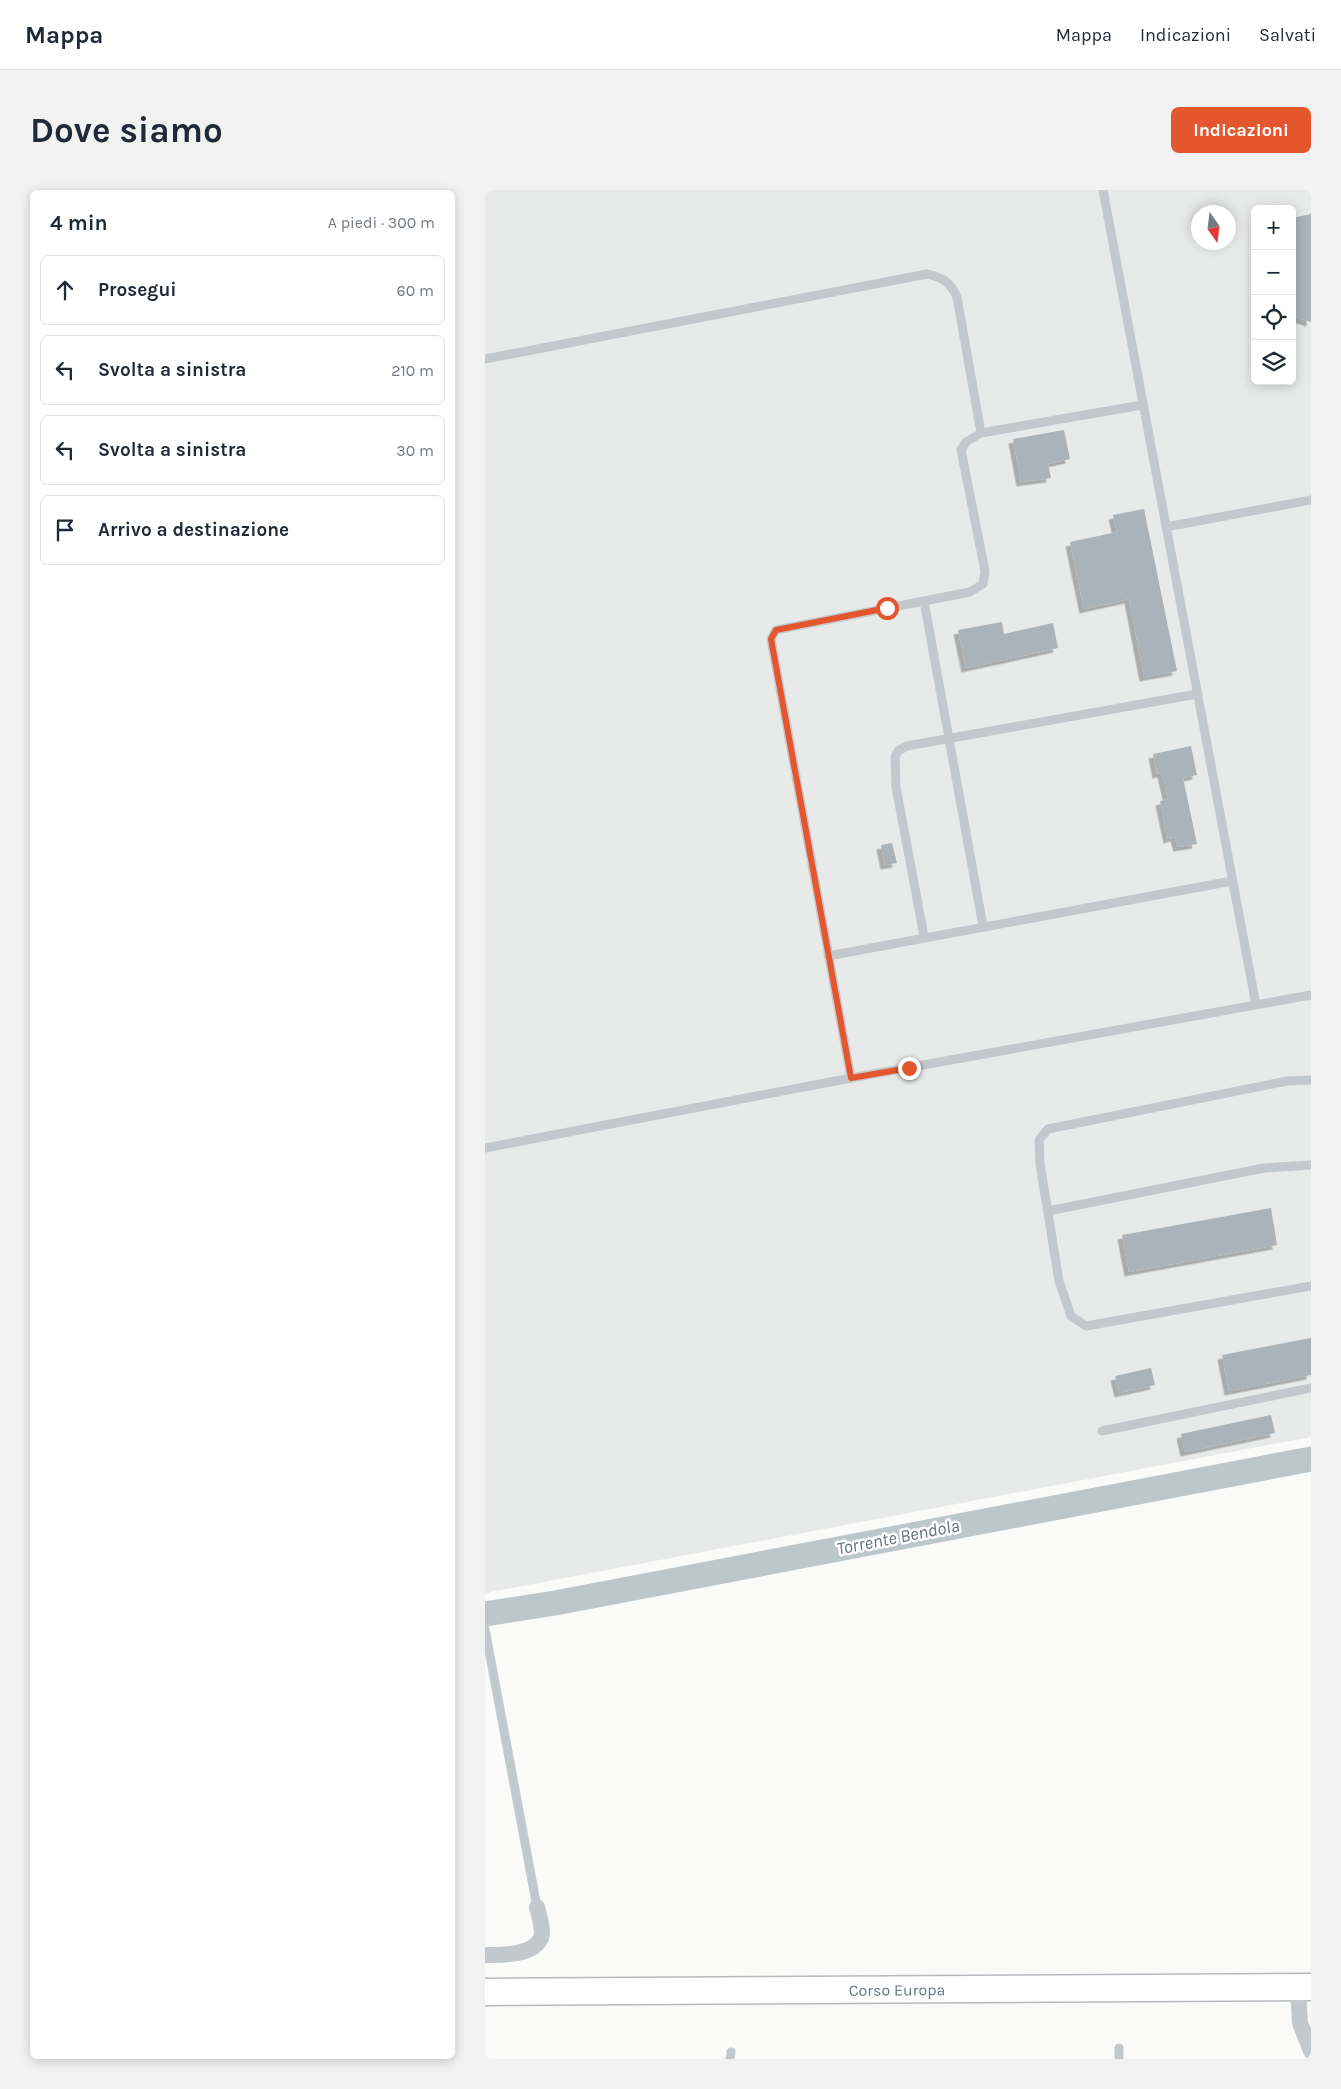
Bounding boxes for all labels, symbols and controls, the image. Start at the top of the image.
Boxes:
text: Mappa [25,21,103,49]
text: Mappa [1056,24,1112,46]
text: Indicazioni [1140,24,1231,46]
text: Salvati [1259,24,1316,46]
button: Indicazioni [1171,107,1311,153]
text: Dove siamo [30,110,223,151]
north arrow [1191,205,1236,250]
map controls [1251,205,1296,385]
button: + [1251,205,1296,250]
text: 4 min [50,211,108,235]
text: A piedi · 300 m [328,213,435,232]
button: − [1251,250,1296,295]
icon: ahead [51,276,79,304]
text: Prosegui [98,279,177,301]
text: 60 m [397,281,434,300]
button: locate [1251,295,1296,340]
button: layers [1251,340,1296,385]
icon: left [51,356,79,384]
text: Svolta a sinistra [98,359,246,381]
text: 210 m [391,361,434,380]
icon: left [51,436,79,464]
text: Svolta a sinistra [98,439,246,461]
text: 30 m [396,441,434,460]
icon: arrive [51,516,79,544]
text: Arrivo a destinazione [98,519,289,541]
route start [876,597,899,620]
route end [898,1057,921,1080]
water label: Torrente Bendola [835,1514,961,1560]
street label: Corso Europa [849,1980,945,2000]

